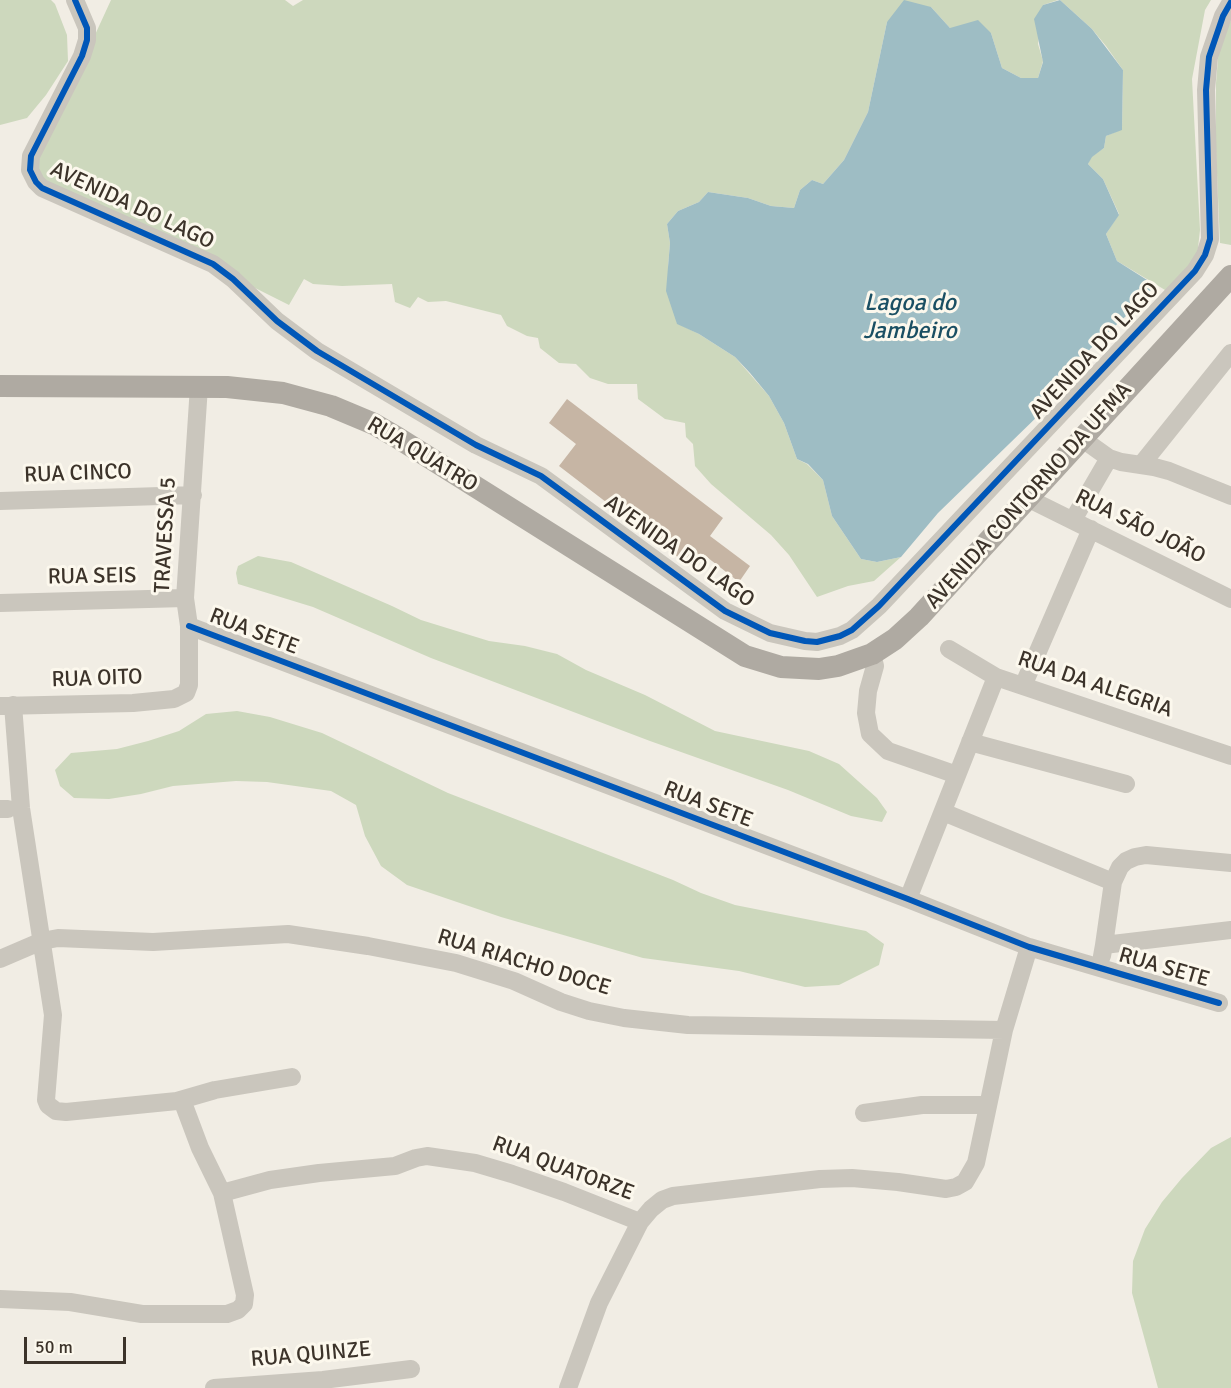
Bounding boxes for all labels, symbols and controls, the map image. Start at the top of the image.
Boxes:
street label: AVENIDA DO LAGO [46,156,218,256]
street label: AVENIDA DO LAGO [1025,277,1165,425]
water label: Lagoa do Jambeiro [863,290,957,346]
street label: AVENIDA CONTORNO DA UFMA [920,377,1138,615]
street label: RUA QUATRO [362,412,482,498]
street label: RUA CINCO [24,459,132,489]
street label: TRAVESSA 5 [150,476,182,594]
street label: RUA SÃO JOÃO [1071,484,1209,570]
street label: AVENIDA DO LAGO [599,490,759,614]
street label: RUA SEIS [47,563,137,591]
street label: RUA SETE [206,603,302,661]
street label: RUA DA ALEGRIA [1014,646,1176,724]
street label: RUA OITO [51,664,143,694]
street label: RUA SETE [660,776,756,834]
street label: RUA RIACHO DOCE [434,924,614,1002]
street label: RUA SETE [1115,942,1213,994]
street label: RUA QUATORZE [488,1131,638,1207]
scale bar [27,1325,129,1363]
text: 50 m [35,1336,73,1358]
street label: RUA QUINZE [250,1337,372,1373]

